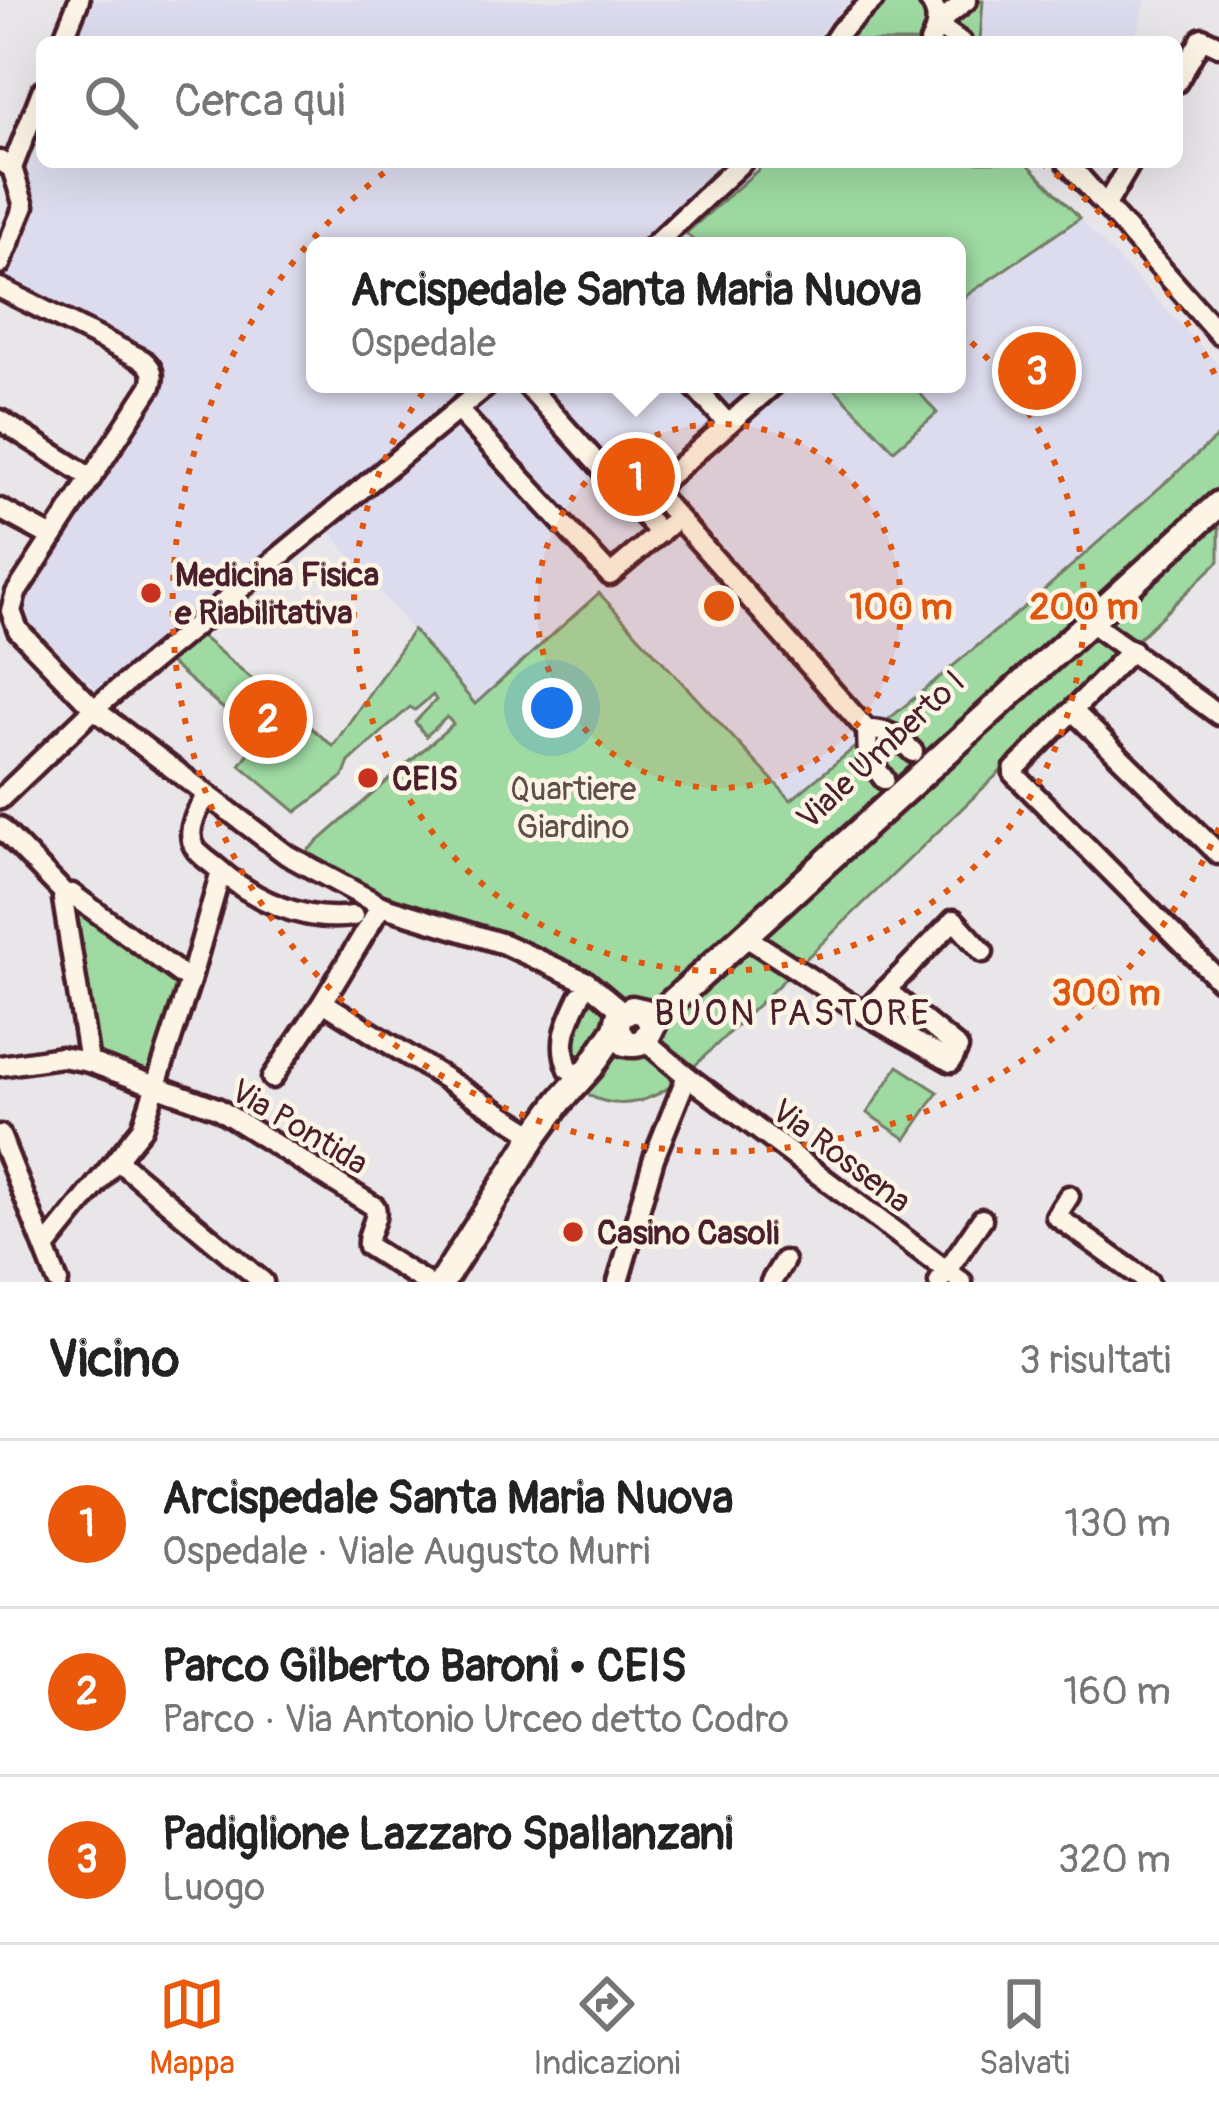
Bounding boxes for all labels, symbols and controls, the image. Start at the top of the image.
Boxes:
search box [36,36,1183,168]
icon: search [78,69,144,135]
text: Cerca qui [174,74,345,130]
popup [306,237,966,393]
text: Arcispedale Santa Maria Nuova [350,263,922,319]
text: Ospedale [350,319,496,368]
pin: 3 [998,326,1076,416]
pin: 1 [597,432,675,522]
place label: Medicina Fisica e Riabilitativa [174,555,379,634]
marker: Medicina Fisica e Riabilitativa [138,580,164,606]
centre of rings [698,585,740,627]
text: 100 m [849,585,953,630]
text: 200 m [1029,585,1139,630]
street label: Viale Umberto I [788,662,974,838]
pin: 2 [229,674,307,764]
your location [522,678,582,738]
place label: CEIS [392,759,458,800]
marker: CEIS [355,765,381,791]
park label: Quartiere Giardino [510,769,636,848]
text: 300 m [1051,971,1161,1016]
district label: BUON PASTORE [654,991,932,1036]
street label: Via Pontida [223,1070,375,1184]
street label: Via Rossena [763,1090,919,1222]
place label: Casino Casoli [597,1213,779,1254]
marker: Casino Casoli [560,1219,586,1245]
text: Vicino [48,1328,179,1392]
text: 3 risultati [1019,1336,1171,1385]
text: Arcispedale Santa Maria Nuova [162,1471,733,1527]
text: 1 [79,1499,95,1548]
text: 130 m [1064,1499,1171,1548]
text: Ospedale · Viale Augusto Murri [162,1527,650,1576]
text: Parco Gilberto Baroni • CEIS [162,1639,687,1695]
text: 2 [76,1667,98,1716]
text: 160 m [1063,1667,1171,1716]
text: Parco · Via Antonio Urceo detto Codro [162,1695,789,1744]
text: Padiglione Lazzaro Spallanzani [162,1807,733,1863]
text: 3 [76,1835,98,1884]
text: 320 m [1058,1835,1171,1884]
text: Luogo [162,1863,265,1912]
tab: Mappa [149,1971,235,2084]
tab: Indicazioni [533,1971,680,2084]
tab: Salvati [979,1971,1070,2084]

